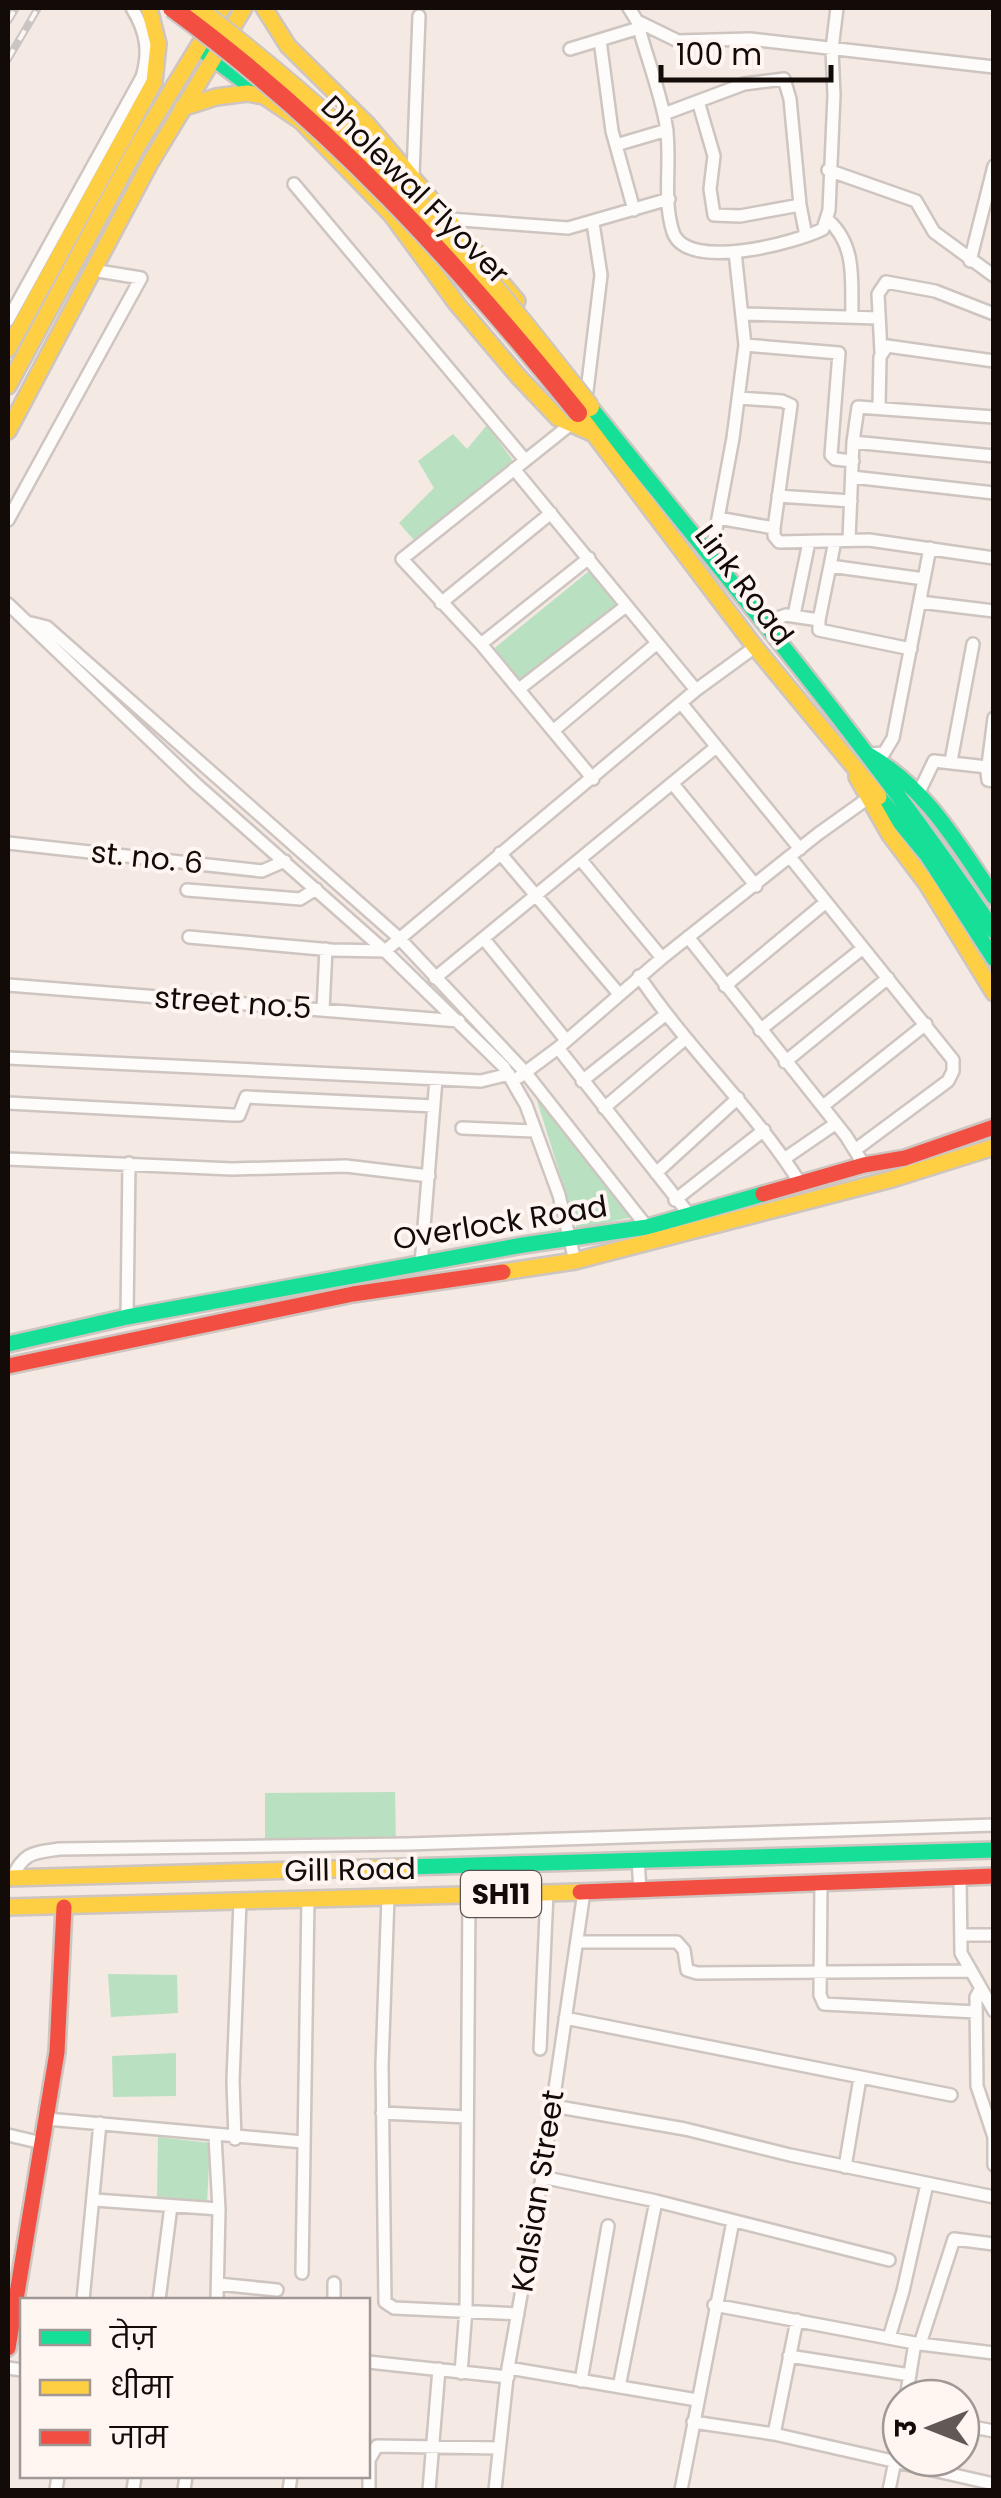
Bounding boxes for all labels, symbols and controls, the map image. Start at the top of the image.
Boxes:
scale bar [661,20,831,82]
text: 100 m [676,33,762,76]
street label: Dholewal Flyover [311,86,519,294]
street label: Link Road [685,515,804,654]
street label: st. no. 6 [89,830,205,885]
street label: street no.5 [153,976,313,1029]
street label: Overlock Road [390,1184,610,1261]
street label: Gill Road [284,1847,416,1892]
road number: SH11 [461,1871,541,1917]
street label: Kalsian Street [500,2087,575,2295]
legend [20,2298,370,2478]
text: तेज़ [109,2316,158,2359]
text: धीमा [110,2366,174,2409]
north arrow [881,2378,981,2478]
text: जाम [109,2416,169,2459]
text: उ [887,2419,926,2437]

